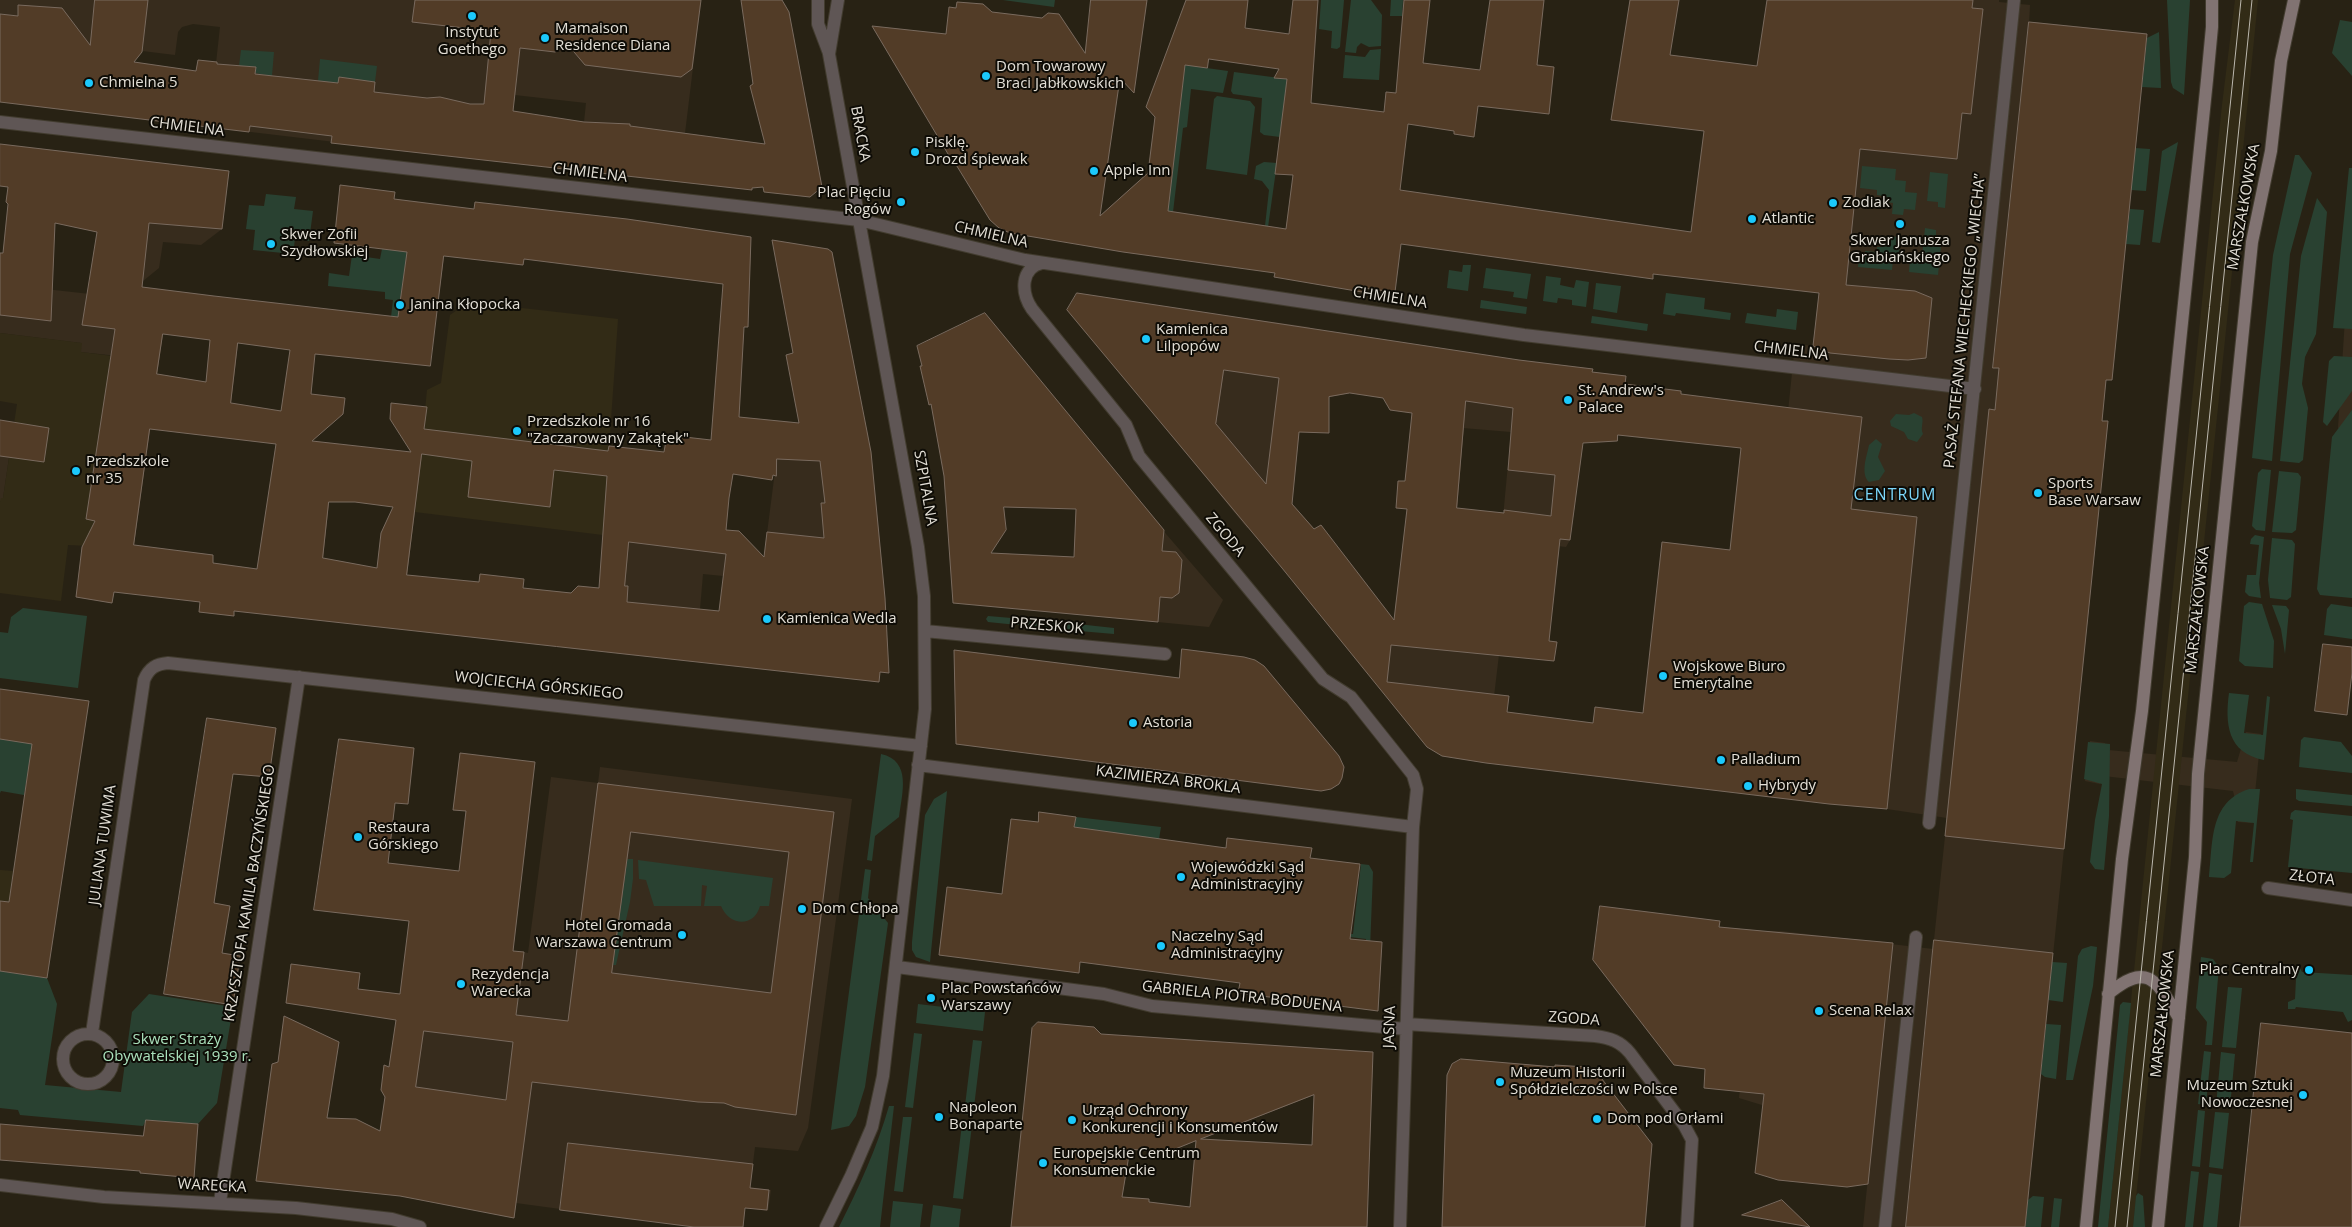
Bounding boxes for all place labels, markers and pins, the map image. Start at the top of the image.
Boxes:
marker: Instytut Goethego [466,10,478,22]
place label: Mamaison Residence Diana [555,20,670,55]
place label: Instytut Goethego [438,24,506,59]
marker: Mamaison Residence Diana [539,32,551,44]
place label: Dom Towarowy Braci Jabłkowskich [996,58,1124,93]
marker: Dom Towarowy Braci Jabłkowskich [980,70,992,82]
place label: Chmielna 5 [99,74,178,92]
marker: Chmielna 5 [83,77,95,89]
place label: Pisklę. Drozd śpiewak [925,134,1028,169]
marker: Pisklę. Drozd śpiewak [909,146,921,158]
place label: Apple Inn [1104,162,1171,180]
marker: Apple Inn [1088,165,1100,177]
place label: Plac Pięciu Rogów [817,184,891,219]
place label: Zodiak [1843,194,1890,212]
marker: Plac Pięciu Rogów [895,196,907,208]
marker: Zodiak [1827,197,1839,209]
place label: Atlantic [1762,210,1814,228]
marker: Atlantic [1746,213,1758,225]
marker: Skwer Janusza Grabiańskiego [1894,218,1906,230]
place label: Skwer Zofii Szydłowskiej [281,226,368,261]
place label: Skwer Janusza Grabiańskiego [1850,232,1950,267]
marker: Skwer Zofii Szydłowskiej [265,238,277,250]
place label: Janina Kłopocka [410,296,520,314]
marker: Janina Kłopocka [394,299,406,311]
place label: Kamienica Lilpopów [1156,321,1228,356]
marker: Kamienica Lilpopów [1140,333,1152,345]
place label: St. Andrew's Palace [1578,382,1664,417]
marker: St. Andrew's Palace [1562,394,1574,406]
place label: Przedszkole nr 16 "Zaczarowany Zakątek" [527,413,689,448]
marker: Przedszkole nr 16 "Zaczarowany Zakątek" [511,425,523,437]
place label: Przedszkole nr 35 [86,453,169,488]
marker: Przedszkole nr 35 [70,465,82,477]
place label: Sports Base Warsaw [2048,475,2141,510]
marker: Sports Base Warsaw [2032,487,2044,499]
place label: Kamienica Wedla [777,610,897,628]
marker: Kamienica Wedla [761,613,773,625]
place label: Wojskowe Biuro Emerytalne [1673,658,1785,693]
marker: Wojskowe Biuro Emerytalne [1657,670,1669,682]
place label: Astoria [1143,714,1192,732]
marker: Astoria [1127,717,1139,729]
place label: Palladium [1731,751,1800,769]
marker: Palladium [1715,754,1727,766]
place label: Hybrydy [1758,777,1816,795]
marker: Hybrydy [1742,780,1754,792]
place label: Restaura Górskiego [368,819,438,854]
marker: Restaura Górskiego [352,831,364,843]
place label: Wojewódzki Sąd Administracyjny [1191,859,1304,894]
marker: Wojewódzki Sąd Administracyjny [1175,871,1187,883]
place label: Dom Chłopa [812,900,899,918]
marker: Dom Chłopa [796,903,808,915]
place label: Hotel Gromada Warszawa Centrum [536,917,672,952]
place label: Naczelny Sąd Administracyjny [1171,928,1282,963]
marker: Hotel Gromada Warszawa Centrum [676,929,688,941]
marker: Naczelny Sąd Administracyjny [1155,940,1167,952]
place label: Plac Centralny [2199,961,2299,979]
marker: Plac Centralny [2303,964,2315,976]
place label: Rezydencja Warecka [471,966,549,1001]
marker: Rezydencja Warecka [455,978,467,990]
place label: Plac Powstańców Warszawy [941,980,1061,1015]
marker: Plac Powstańców Warszawy [925,992,937,1004]
place label: Scena Relax [1829,1002,1912,1020]
marker: Scena Relax [1813,1005,1825,1017]
place label: Muzeum Historii Spółdzielczości w Polsce [1510,1064,1678,1099]
marker: Muzeum Historii Spółdzielczości w Polsce [1494,1076,1506,1088]
place label: Muzeum Sztuki Nowoczesnej [2186,1077,2293,1112]
marker: Muzeum Sztuki Nowoczesnej [2297,1089,2309,1101]
place label: Napoleon Bonaparte [949,1099,1023,1134]
place label: Urząd Ochrony Konkurencji i Konsumentów [1082,1102,1278,1137]
place label: Dom pod Orłami [1607,1110,1724,1128]
marker: Napoleon Bonaparte [933,1111,945,1123]
marker: Dom pod Orłami [1591,1113,1603,1125]
marker: Urząd Ochrony Konkurencji i Konsumentów [1066,1114,1078,1126]
place label: Europejskie Centrum Konsumenckie [1053,1145,1200,1180]
marker: Europejskie Centrum Konsumenckie [1037,1157,1049,1169]

